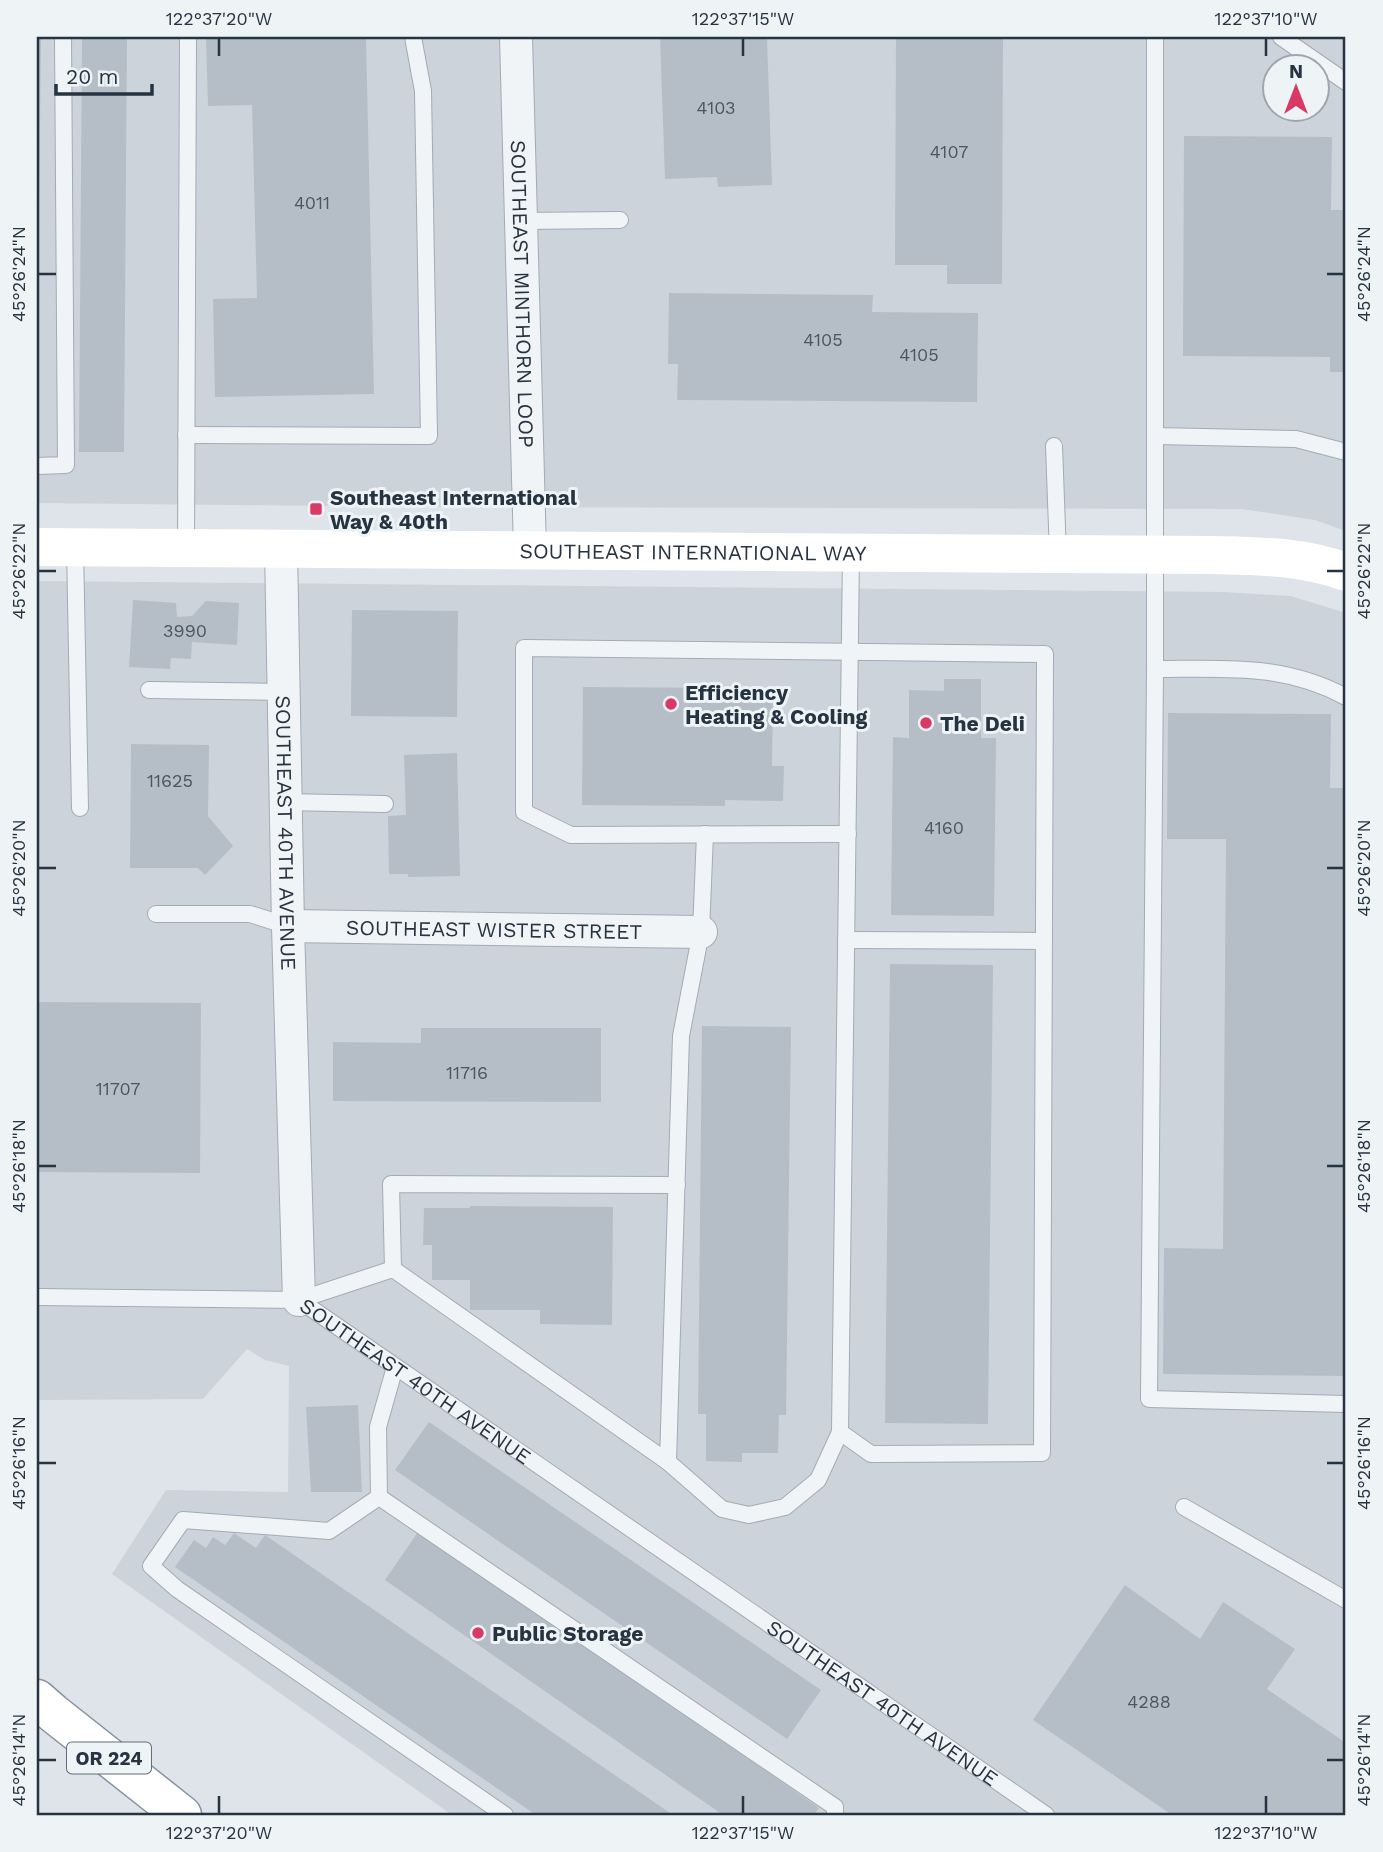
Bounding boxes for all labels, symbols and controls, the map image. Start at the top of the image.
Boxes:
text: 122°37'20"W [166,8,272,29]
text: 122°37'15"W [692,8,794,29]
text: 122°37'10"W [1214,8,1318,29]
scale bar [56,52,152,96]
north arrow [1260,52,1330,122]
text: N [1289,60,1303,83]
text: 20 m [66,64,118,89]
house number: 4103 [696,97,736,118]
street label: SOUTHEAST MINTHORN LOOP [506,140,540,448]
house number: 4107 [930,141,968,162]
house number: 4011 [294,192,330,213]
text: 45°26'24"N [8,226,29,322]
text: 45°26'24"N [1353,226,1374,322]
house number: 4105 [803,329,843,350]
house number: 4105 [899,344,939,365]
place label: Southeast International Way & 40th [330,485,577,534]
marker: Southeast International Way & 40th [308,501,324,517]
text: 45°26'22"N [8,523,29,619]
text: 45°26'22"N [1353,523,1374,619]
street label: SOUTHEAST INTERNATIONAL WAY [519,538,867,565]
house number: 3990 [163,620,207,641]
place label: Efficiency Heating & Cooling [685,680,868,729]
street label: SOUTHEAST 40TH AVENUE [271,695,302,971]
marker: Efficiency Heating & Cooling [663,696,679,712]
place label: The Deli [940,711,1025,736]
marker: The Deli [918,715,934,731]
house number: 11625 [147,770,193,791]
house number: 4160 [924,817,964,838]
text: 45°26'20"N [8,819,29,917]
text: 45°26'20"N [1353,819,1374,917]
street label: SOUTHEAST WISTER STREET [346,914,643,944]
house number: 11716 [446,1062,488,1083]
house number: 11707 [96,1078,140,1099]
text: 45°26'18"N [8,1119,29,1213]
text: 45°26'18"N [1353,1119,1374,1213]
street label: SOUTHEAST 40TH AVENUE [296,1292,536,1469]
text: 45°26'16"N [8,1416,29,1510]
text: 45°26'16"N [1353,1416,1374,1510]
street label: SOUTHEAST 40TH AVENUE [762,1614,1003,1791]
place label: Public Storage [492,1621,644,1646]
marker: Public Storage [470,1625,486,1641]
house number: 4288 [1127,1691,1171,1712]
text: 45°26'14"N [8,1714,29,1807]
text: 45°26'14"N [1353,1714,1374,1807]
road number: OR 224 [67,1742,151,1774]
text: 122°37'20"W [166,1822,272,1843]
text: 122°37'15"W [692,1822,794,1843]
text: 122°37'10"W [1214,1822,1318,1843]

